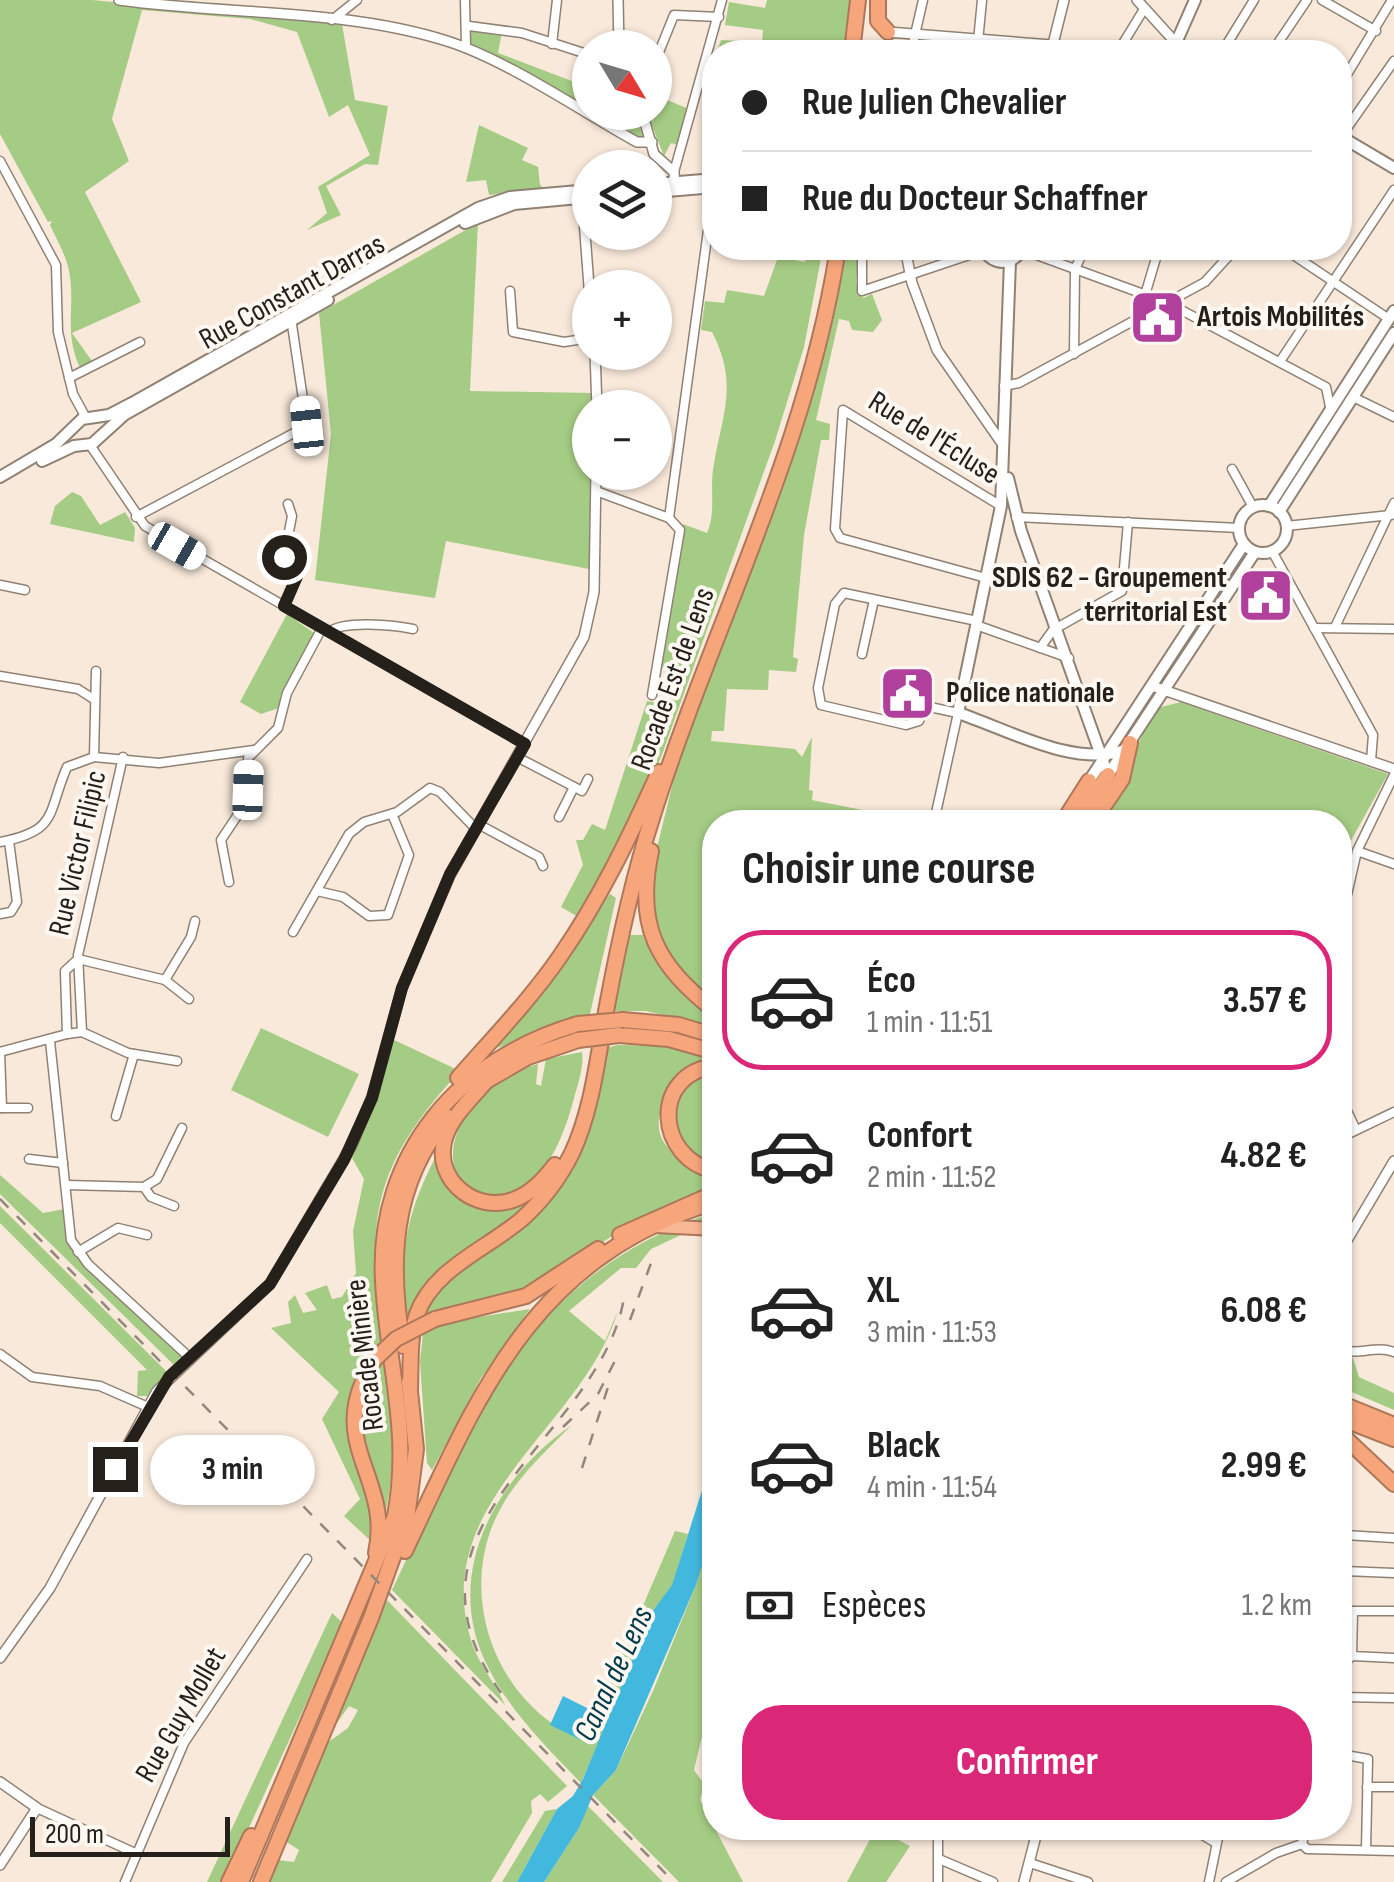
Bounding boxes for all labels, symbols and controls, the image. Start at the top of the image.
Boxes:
north arrow [572,30,672,130]
map controls [572,30,672,490]
text: Rue Julien Chevalier [802,80,1067,125]
button: layers [572,150,672,250]
text: Rue du Docteur Schaffner [802,176,1148,221]
street label: Rue Constant Darras [193,226,391,358]
button: + [572,270,672,370]
public building icon: Artois Mobilités [1128,287,1188,347]
place label: Artois Mobilités [1196,299,1364,335]
street label: Rue de l'Écluse [862,384,1006,492]
button: − [572,390,672,490]
car [289,395,325,457]
car [144,518,210,574]
route start [262,535,307,580]
place label: SDIS 62 - Groupement territorial Est [992,560,1227,630]
public building icon: SDIS 62 - Groupement territorial Est [1236,565,1296,625]
street label: Rocade Est de Lens [623,583,723,775]
public building icon: Police nationale [877,663,937,723]
place label: Police nationale [946,675,1115,711]
car [232,759,264,821]
street label: Rue Victor Filipic [42,767,114,939]
text: Choisir une course [742,842,1035,897]
icon: car [747,955,837,1045]
text: Éco [867,958,916,1003]
text: 3.57 € [1223,978,1307,1023]
text: 1 min · 11:51 [867,1003,993,1042]
icon: car [747,1110,837,1200]
text: Confort [867,1113,972,1158]
text: 4.82 € [1221,1133,1307,1178]
text: 2 min · 11:52 [867,1158,996,1197]
icon: car [747,1265,837,1355]
text: XL [867,1268,900,1313]
street label: Rocade Minière [338,1277,392,1433]
text: 6.08 € [1221,1288,1307,1333]
text: 3 min · 11:53 [867,1313,997,1352]
icon: car [747,1420,837,1510]
text: Black [867,1423,940,1468]
callout: 3 min [150,1434,315,1504]
text: 2.99 € [1221,1443,1307,1488]
route end [93,1447,138,1492]
text: 3 min [202,1450,263,1489]
text: 4 min · 11:54 [867,1468,997,1507]
icon: cash [742,1578,797,1633]
text: Espèces [822,1583,926,1628]
text: 1.2 km [1242,1586,1312,1625]
water label: Canal de Lens [566,1600,662,1748]
street label: Rue Guy Mollet [128,1641,234,1789]
button: Confirmer [742,1705,1312,1820]
scale bar [30,1812,230,1856]
text: 200 m [45,1818,104,1851]

